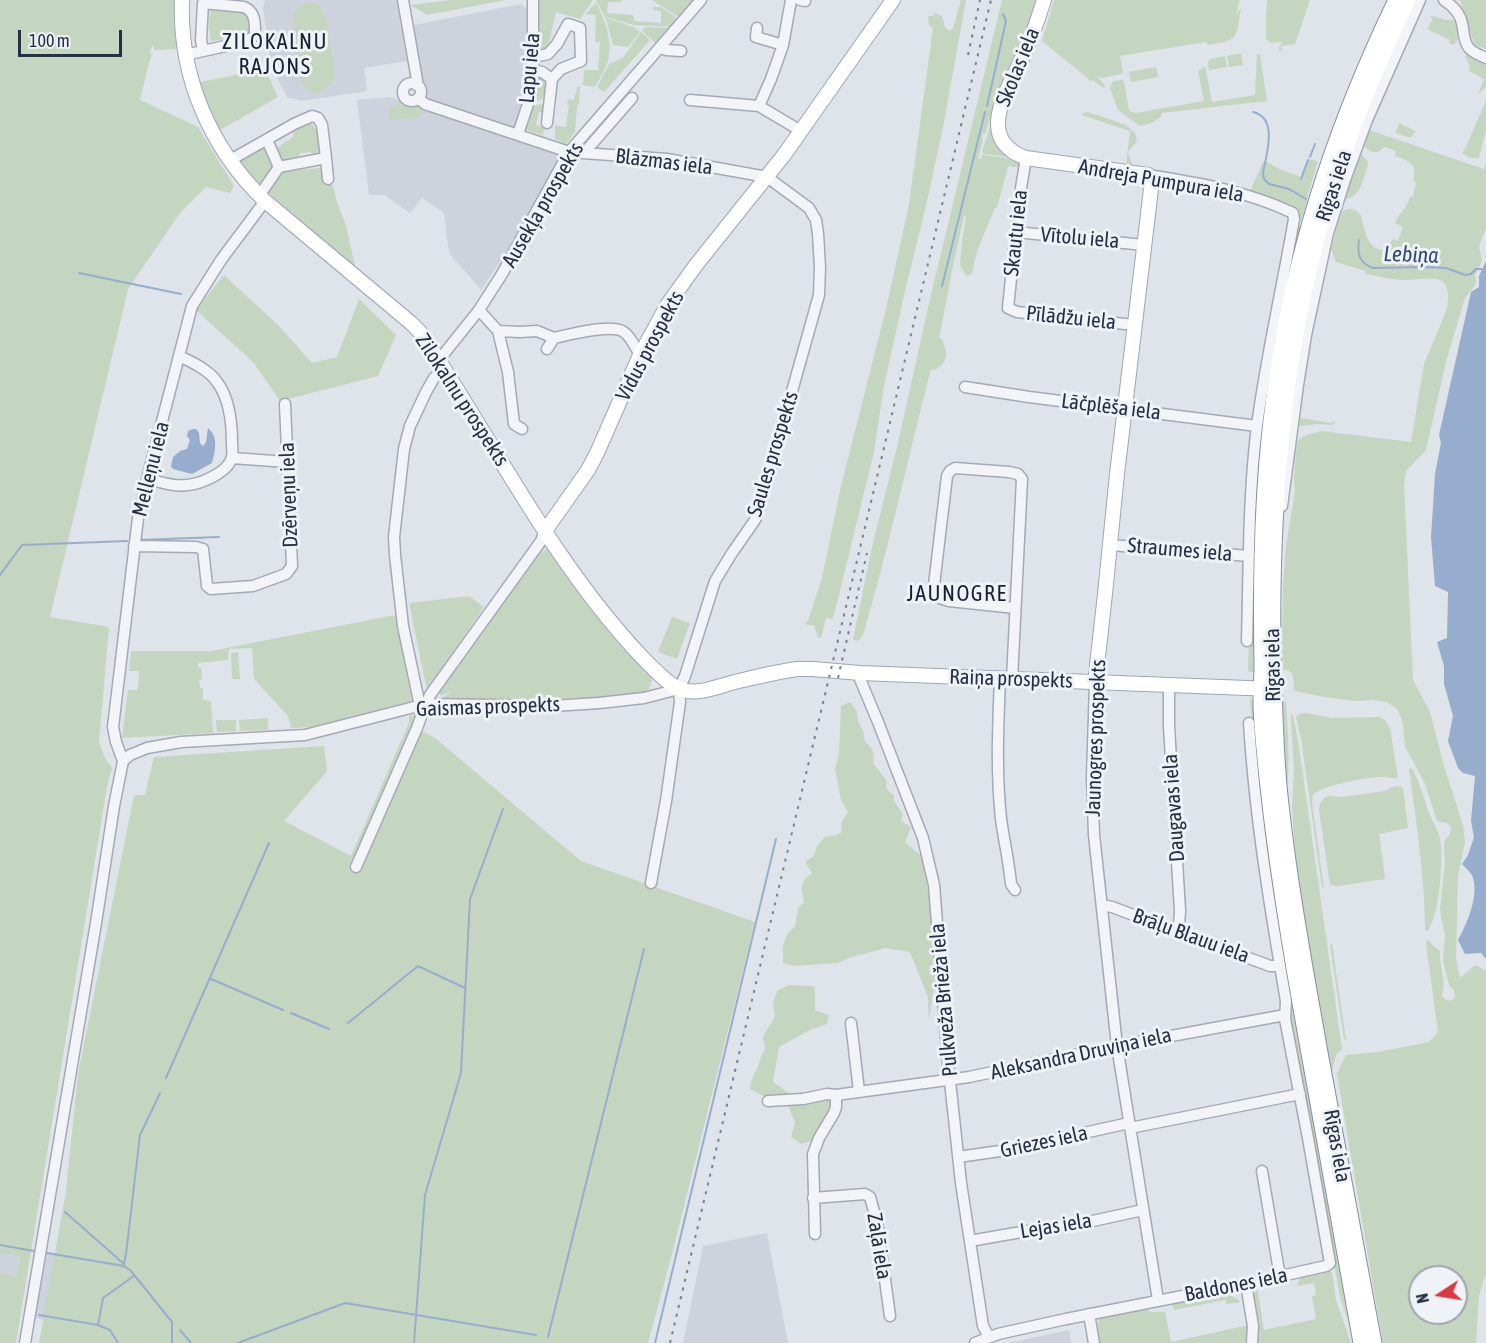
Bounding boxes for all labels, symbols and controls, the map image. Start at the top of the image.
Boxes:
scale bar [21,18,124,56]
street label: Skolas iela [991,24,1045,110]
district label: ZILOKALNU RAJONS [222,29,328,80]
text: 100 m [29,30,70,51]
street label: Lapu iela [514,32,546,104]
street label: Ausekļa prospekts [497,138,589,272]
street label: Blāzmas iela [614,144,714,180]
street label: Rīgas iela [1311,147,1357,225]
street label: Andreja Pumpura iela [1076,154,1246,208]
street label: Skautu iela [999,189,1033,277]
street label: Vītolu iela [1039,222,1121,254]
water label: Lebiņa [1383,241,1439,269]
street label: Vidus prospekts [610,287,690,405]
street label: Pīlādžu iela [1025,301,1117,335]
street label: Zilokalnu prospekts [410,329,514,471]
street label: Saules prospekts [742,388,804,520]
street label: Lāčplēša iela [1060,388,1162,426]
street label: Melleņu iela [127,419,175,519]
street label: Dzērveņu iela [275,442,303,548]
street label: Straumes iela [1127,533,1233,567]
district label: JAUNOGRE [907,581,1007,607]
street label: Rīgas iela [1260,628,1286,702]
street label: Jaunogres prospekts [1081,659,1111,817]
street label: Raiņa prospekts [949,664,1073,694]
street label: Gaismas prospekts [416,692,560,722]
street label: Daugavas iela [1158,753,1190,863]
street label: Brāļu Blauu iela [1129,903,1253,969]
street label: Pulkveža Brieža iela [925,922,963,1078]
street label: Aleksandra Druviņa iela [988,1023,1174,1085]
street label: Rīgas iela [1318,1108,1356,1184]
street label: Griezes iela [998,1120,1090,1164]
street label: Lejas iela [1018,1208,1094,1244]
street label: Zaļā iela [861,1211,897,1281]
street label: Baldones iela [1182,1263,1290,1307]
north arrow [1408,1265,1468,1325]
text: N [1413,1292,1432,1305]

